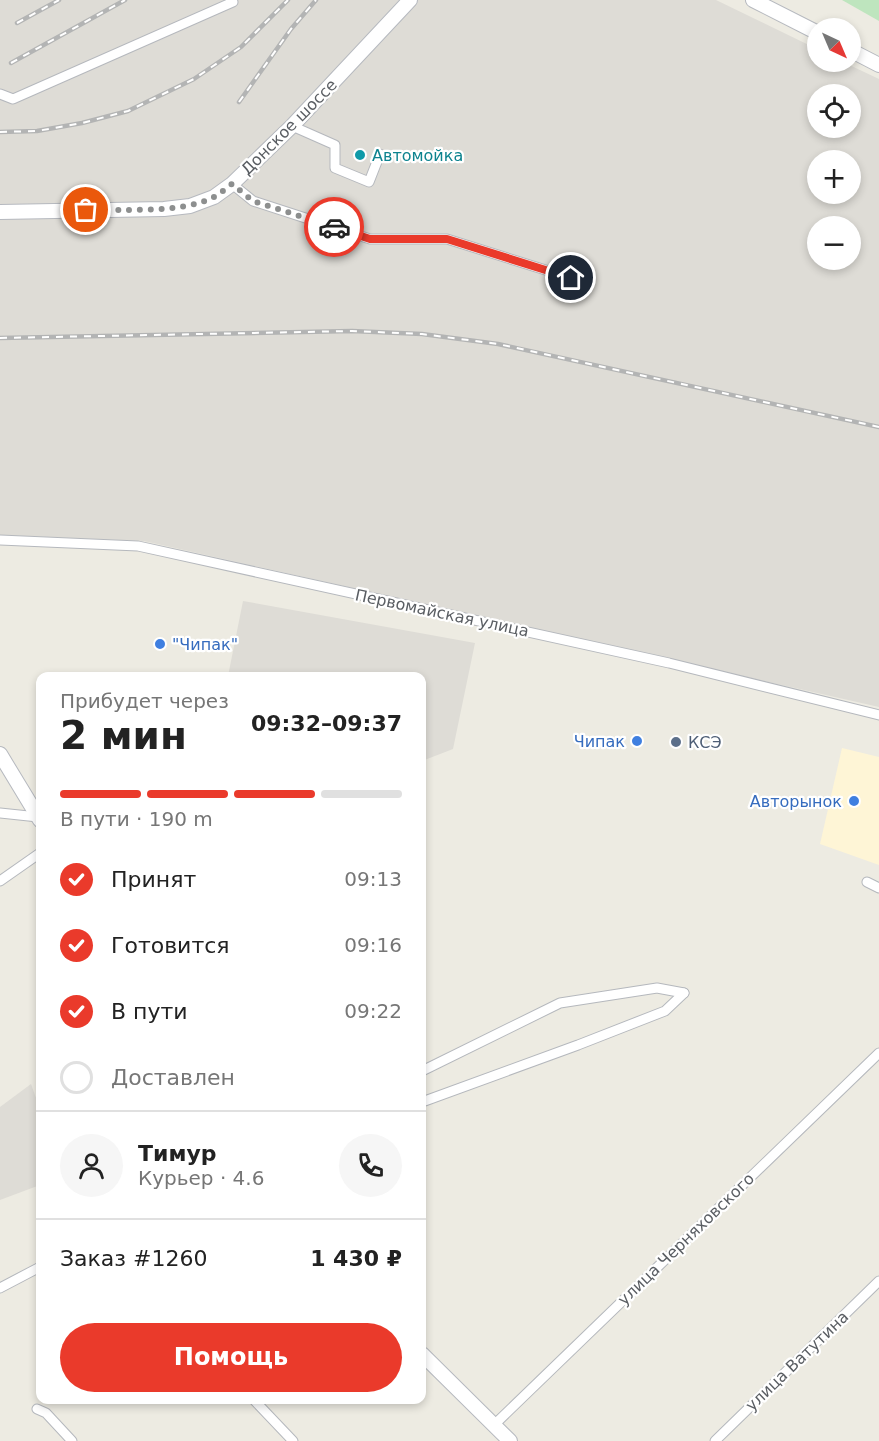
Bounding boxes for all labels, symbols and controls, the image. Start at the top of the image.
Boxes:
north arrow [807,18,861,72]
map controls [807,18,861,270]
street label: Донское шоссе [237,75,341,179]
button: locate [807,84,861,138]
place label: Автомойка [372,146,463,165]
marker: Автомойка [353,148,367,162]
button: + [807,150,861,204]
pin [60,184,111,235]
icon: bag [69,193,102,226]
courier [304,197,364,257]
icon: car [318,211,351,244]
button: − [807,216,861,270]
pin [545,252,596,303]
icon: home [554,261,587,294]
street label: Первомайская улица [353,585,531,641]
place label: "Чипак" [172,635,238,654]
marker: "Чипак" [153,637,167,651]
text: Прибудет через [60,689,229,713]
text: 09:32–09:37 [251,711,402,736]
text: 2 мин [60,713,187,758]
place label: Чипак [574,732,625,751]
place label: КСЭ [688,733,722,752]
marker: Чипак [630,734,644,748]
marker: КСЭ [669,735,683,749]
place label: Авторынок [750,792,842,811]
marker: Авторынок [847,794,861,808]
text: В пути · 190 m [60,807,213,831]
icon: check [60,863,93,896]
text: Принят [111,867,196,892]
text: 09:13 [344,867,402,891]
icon: check [60,929,93,962]
text: Готовится [111,933,230,958]
text: 09:16 [344,933,402,957]
icon: check [60,995,93,1028]
text: В пути [111,999,188,1024]
text: 09:22 [344,999,402,1023]
text: Доставлен [111,1065,235,1090]
button: person [60,1134,123,1197]
button: phone [339,1134,402,1197]
text: Тимур [138,1141,217,1166]
text: Курьер · 4.6 [138,1166,264,1190]
street label: улица Черняховского [614,1169,758,1309]
text: Заказ #1260 [60,1246,207,1271]
text: 1 430 ₽ [310,1246,402,1271]
street label: улица Ватутина [742,1307,852,1415]
button: Помощь [60,1323,402,1392]

